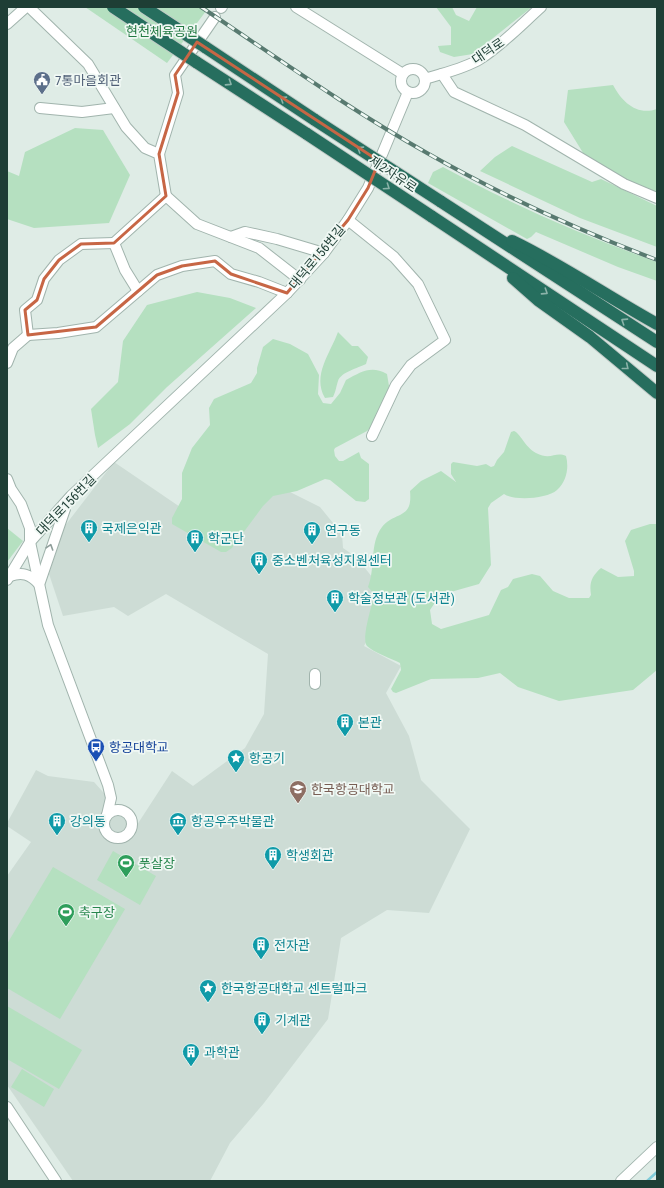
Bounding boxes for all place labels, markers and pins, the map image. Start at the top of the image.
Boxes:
public building icon: 7통마을회관 [32,70,52,95]
place label: 7통마을회관 [55,73,121,88]
building icon: 국제은익관 [79,518,99,543]
building icon: 연구동 [302,520,322,545]
place label: 국제은익관 [102,521,162,536]
place label: 연구동 [325,523,361,538]
building icon: 학군단 [185,528,205,553]
place label: 학군단 [208,531,244,546]
building icon: 중소벤처육성지원센터 [249,550,269,575]
place label: 중소벤처육성지원센터 [272,553,392,568]
building icon: 학술정보관 (도서관) [325,588,345,613]
place label: 학술정보관 (도서관) [348,591,455,606]
building icon: 본관 [335,712,355,737]
place label: 본관 [358,715,382,730]
bus stop icon: 항공대학교 [86,737,106,762]
place label: 항공대학교 [109,740,169,755]
place icon: 항공기 [226,748,246,773]
place label: 항공기 [249,751,285,766]
school or university icon: 한국항공대학교 [288,779,308,804]
place label: 한국항공대학교 [311,782,395,797]
building icon: 강의동 [47,811,67,836]
museum icon: 항공우주박물관 [168,811,188,836]
place label: 강의동 [70,814,106,829]
place label: 항공우주박물관 [191,814,275,829]
building icon: 학생회관 [263,845,283,870]
place label: 학생회관 [286,848,334,863]
sports icon: 풋살장 [116,853,136,878]
place label: 풋살장 [139,856,175,871]
sports icon: 축구장 [56,902,76,927]
place label: 축구장 [79,905,115,920]
building icon: 전자관 [251,935,271,960]
place label: 전자관 [274,938,310,953]
place icon: 한국항공대학교 센트럴파크 [198,978,218,1003]
place label: 한국항공대학교 센트럴파크 [221,981,368,996]
building icon: 기계관 [252,1010,272,1035]
place label: 기계관 [275,1013,311,1028]
building icon: 과학관 [181,1042,201,1067]
place label: 과학관 [204,1045,240,1060]

